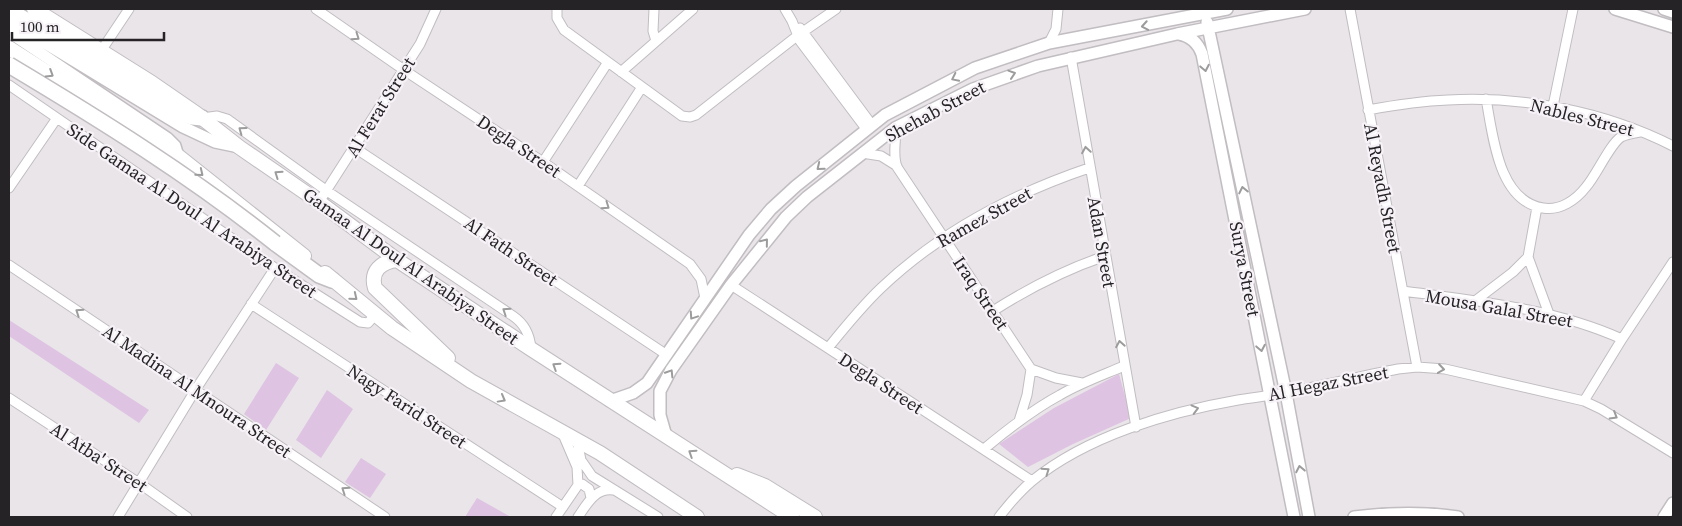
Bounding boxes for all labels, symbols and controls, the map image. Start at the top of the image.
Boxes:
scale bar [12,10,165,42]
text: 100 m [20,16,60,37]
one-way arrow [1141,20,1149,30]
one-way arrow [350,31,359,40]
street label: Al Ferat Street [339,52,421,162]
one-way arrow [1199,64,1210,73]
one-way arrow [45,68,54,78]
one-way arrow [1007,70,1016,80]
one-way arrow [952,71,961,81]
street label: Shehab Street [881,74,990,148]
street label: Nables Street [1528,92,1636,142]
street label: Degla Street [472,109,566,183]
street label: Side Gamaa Al Doul Al Arabiya Street [62,117,322,303]
street label: Al Reyadh Street [1358,121,1408,255]
one-way arrow [238,127,248,136]
one-way arrow [1082,145,1092,154]
one-way arrow [817,161,826,170]
one-way arrow [194,168,203,176]
one-way arrow [274,171,284,180]
street label: Ramez Street [932,181,1036,253]
street label: Gamaa Al Doul Al Arabiya Street [298,182,524,350]
one-way arrow [1238,186,1248,195]
street label: Adan Street [1082,194,1122,290]
one-way arrow [600,200,610,209]
street label: Al Fath Street [459,211,563,292]
street label: Surya Street [1224,219,1266,319]
one-way arrow [759,239,767,248]
street label: Iraq Street [947,251,1015,335]
street label: Mousa Galal Street [1423,283,1575,333]
one-way arrow [348,292,357,301]
one-way arrow [502,308,512,317]
one-way arrow [75,309,85,318]
one-way arrow [690,310,699,320]
street label: Al Madina Al Mnoura Street [98,318,296,464]
one-way arrow [1116,340,1126,349]
one-way arrow [1255,343,1265,352]
street label: Degla Street [834,346,928,420]
street label: Nagy Farid Street [343,358,472,454]
street label: Al Hegaz Street [1266,359,1390,407]
one-way arrow [552,362,561,372]
one-way arrow [1437,363,1445,374]
one-way arrow [663,370,673,379]
one-way arrow [497,392,506,402]
one-way arrow [1191,404,1200,415]
one-way arrow [1608,410,1617,420]
street label: Al Atba' Street [45,416,153,498]
one-way arrow [689,450,698,460]
one-way arrow [1295,465,1306,474]
one-way arrow [1040,468,1050,477]
one-way arrow [341,487,351,496]

